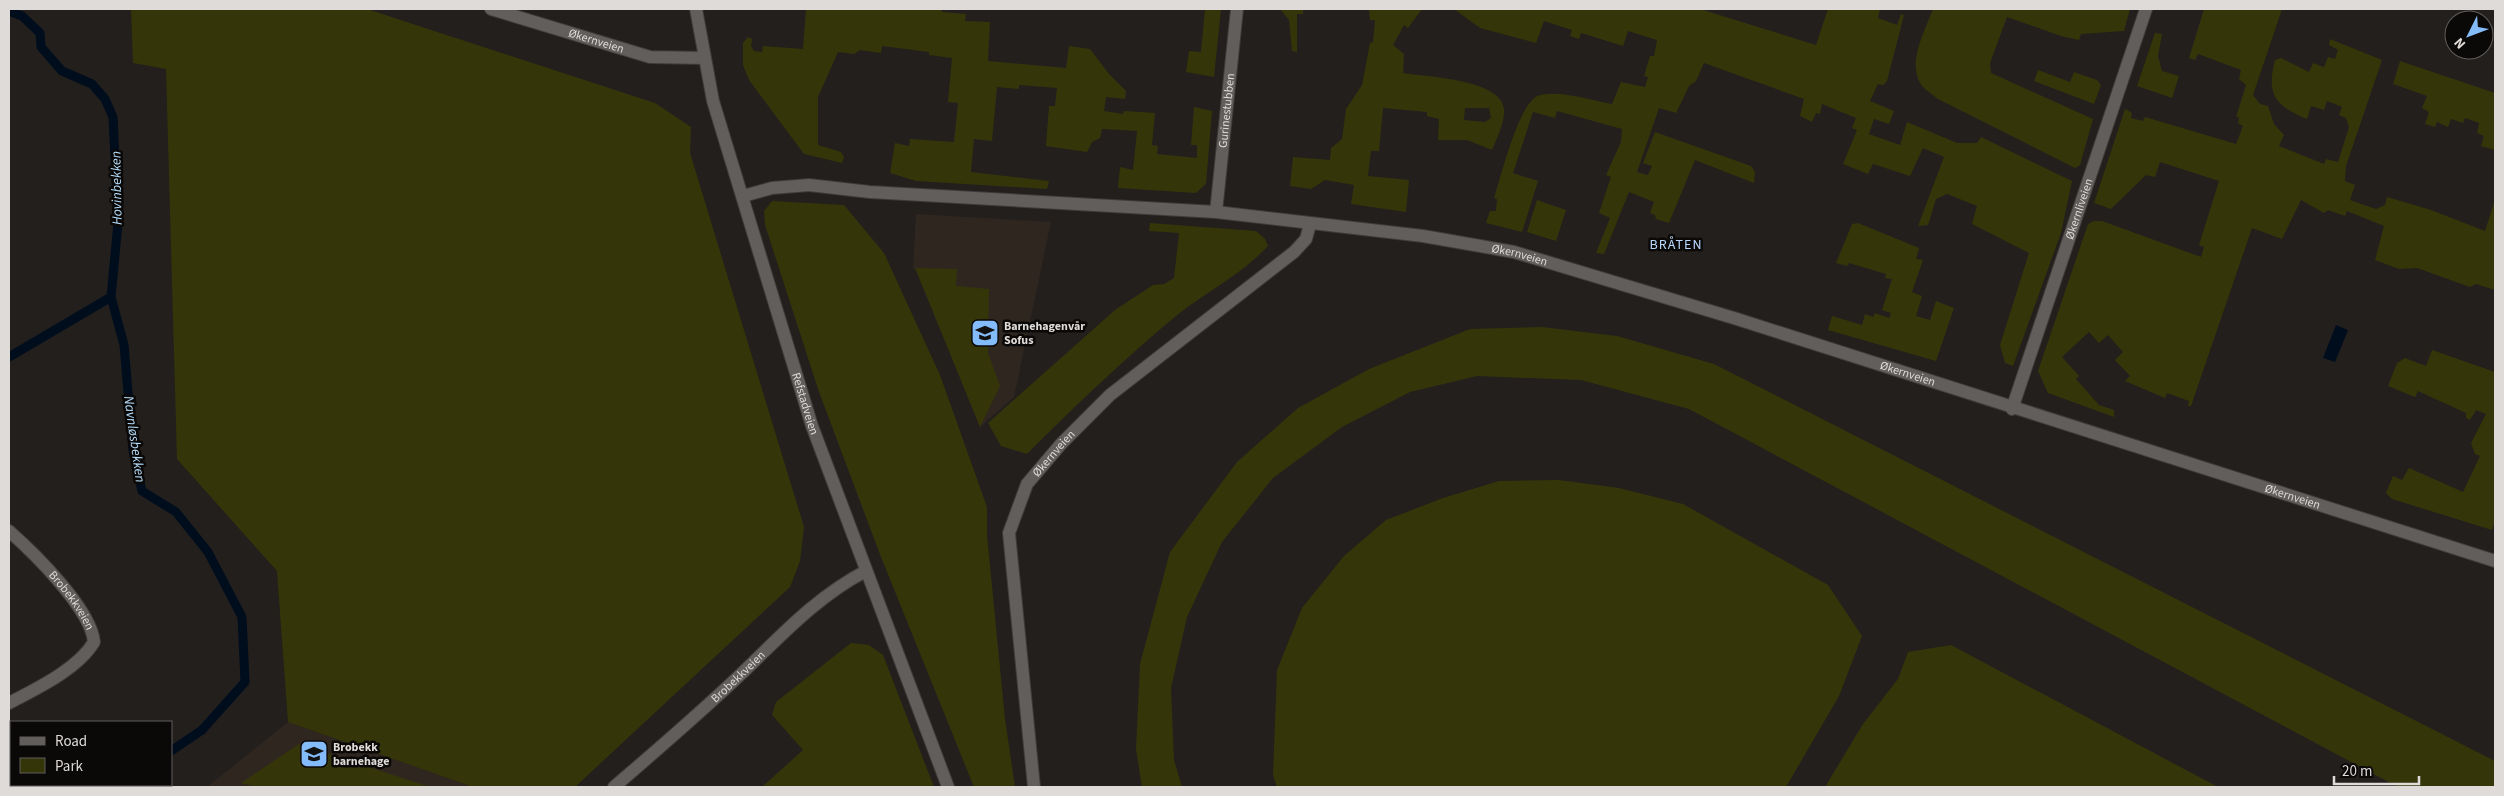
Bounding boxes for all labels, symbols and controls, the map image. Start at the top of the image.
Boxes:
north arrow [2444,10,2494,60]
street label: Økernveien [566,25,626,58]
text: N [2450,33,2471,53]
street label: Gurinestubben [1215,73,1239,149]
water label: Hovinbekken [106,151,128,225]
street label: Økernliveien [2061,176,2098,242]
district label: BRÅTEN [1650,235,1702,255]
street label: Økernveien [1490,240,1550,271]
school or university icon: Barnehagenvår Sofus [970,318,1000,348]
place label: Barnehagenvår Sofus [1004,318,1085,349]
street label: Økernveien [1878,357,1937,391]
street label: Refstadveien [787,371,823,438]
water label: Navnløsbekken [118,394,150,484]
street label: Økernveien [1029,426,1079,481]
street label: Økernveien [2262,480,2322,514]
street label: Brobekkveien [45,567,98,633]
street label: Brobekkveien [707,647,769,707]
legend [10,721,172,786]
text: Road [55,731,87,752]
school or university icon: Brobekk barnehage [299,739,329,769]
place label: Brobekk barnehage [333,739,390,770]
scale bar [2334,754,2419,786]
text: Park [55,756,84,777]
text: 20 m [2342,761,2372,782]

